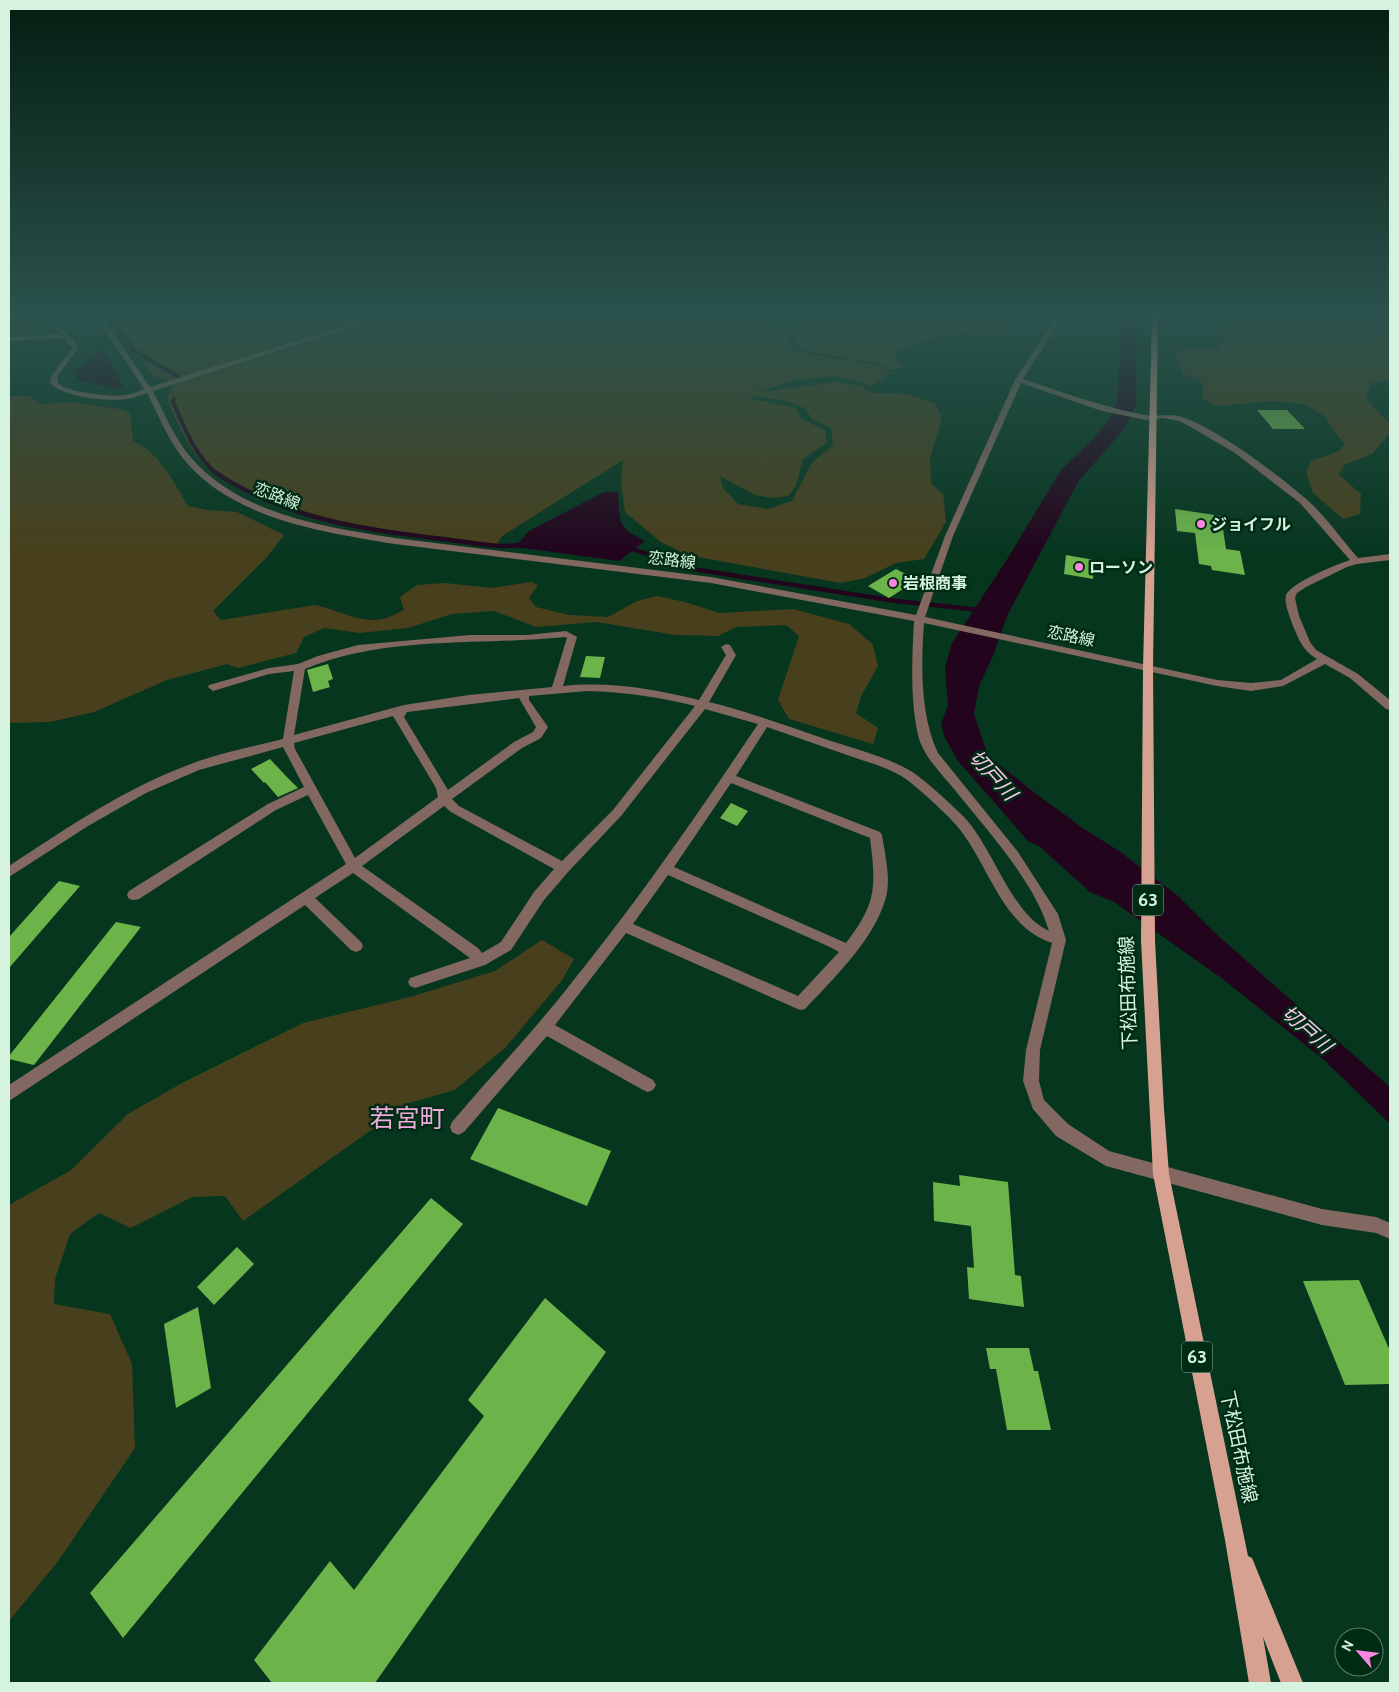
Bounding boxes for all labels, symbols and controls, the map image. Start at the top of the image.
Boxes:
street label: 恋路線 [251,479,303,513]
place label: ジョイフル [1211,515,1291,534]
marker: ジョイフル [1195,518,1207,530]
street label: 恋路線 [647,548,697,572]
place label: ローソン [1089,558,1153,577]
marker: ローソン [1073,561,1085,573]
place label: 岩根商事 [903,574,967,593]
marker: 岩根商事 [887,577,899,589]
street label: 恋路線 [1046,622,1096,650]
water label: 切戸川 [964,745,1023,807]
road number: 63 [1133,884,1163,916]
street label: 下松田布施線 [1115,936,1141,1050]
water label: 切戸川 [1277,1000,1339,1059]
district label: 若宮町 [369,1103,445,1133]
road number: 63 [1182,1341,1212,1372]
street label: 下松田布施線 [1216,1389,1262,1505]
north arrow [1334,1627,1384,1677]
text: N [1337,1637,1358,1654]

